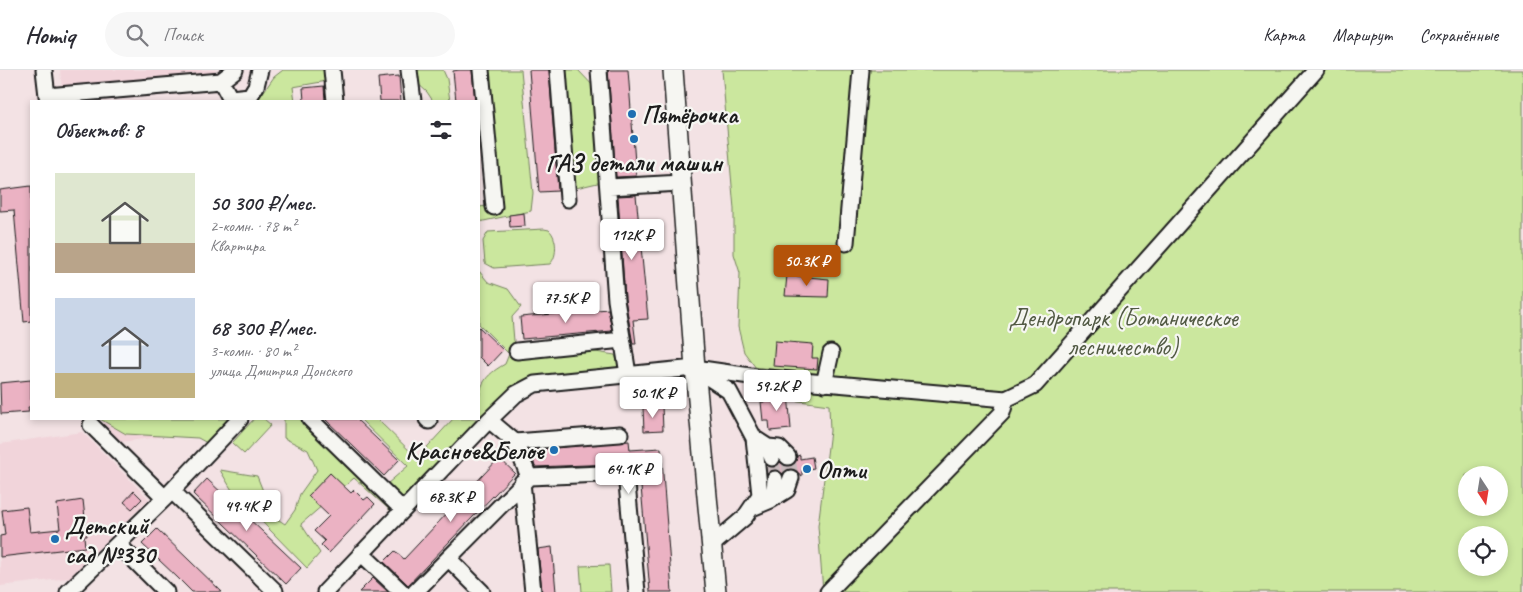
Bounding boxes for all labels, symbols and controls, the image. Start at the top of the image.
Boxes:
search box [105,12,455,57]
text: Homiq [25,20,75,50]
icon: search [123,21,151,49]
text: Поиск [163,23,203,47]
text: Карта [1263,24,1304,46]
text: Маршрут [1332,24,1392,46]
text: Сохранённые [1420,24,1498,46]
place label: Пятёрочка [642,99,740,131]
marker: Пятёрочка [626,108,638,120]
icon: filters [427,116,455,144]
text: Объектов: 8 [55,117,143,143]
marker: ГАЗ детали машин [628,133,640,145]
place label: ГАЗ детали машин [546,147,724,179]
text: 50 300 ₽/мес. [210,190,315,216]
icon: home [95,193,155,253]
text: 2-комн. · 78 m² [210,216,296,236]
pin: 112K ₽ [591,218,673,261]
text: 112K ₽ [611,225,653,245]
text: Квартира [210,236,265,256]
pin: 50.3K ₽ [761,244,853,287]
text: 50.3K ₽ [785,251,829,271]
pin: 77.5K ₽ [520,282,612,324]
text: 77.5K ₽ [544,288,588,308]
park label: Дендропарк (Ботаническое лесничество) [1008,302,1239,363]
text: 68 300 ₽/мес. [210,315,316,341]
icon: home [95,318,155,378]
text: 3-комн. · 80 m² [210,341,296,361]
text: улица Дмитрия Донского [210,361,352,381]
pin: 59.2K ₽ [731,370,823,412]
pin: 50.1K ₽ [607,376,699,419]
text: 59.2K ₽ [755,376,799,396]
text: 50.1K ₽ [631,383,675,403]
place label: Красное&Белое [406,435,546,467]
marker: Красное&Белое [548,444,560,456]
pin: 64.1K ₽ [583,452,675,495]
place label: Опти [817,454,868,486]
text: 64.1K ₽ [606,459,652,479]
marker: Опти [801,463,813,475]
north arrow [1458,466,1508,516]
map controls [1458,466,1508,576]
pin: 68.3K ₽ [405,480,497,523]
text: 68.3K ₽ [428,487,474,507]
pin: 49.4K ₽ [201,490,293,532]
text: 49.4K ₽ [225,496,269,516]
place label: Детский сад №330 [65,510,157,571]
button: locate [1458,526,1508,576]
marker: Детский сад №330 [49,533,61,545]

